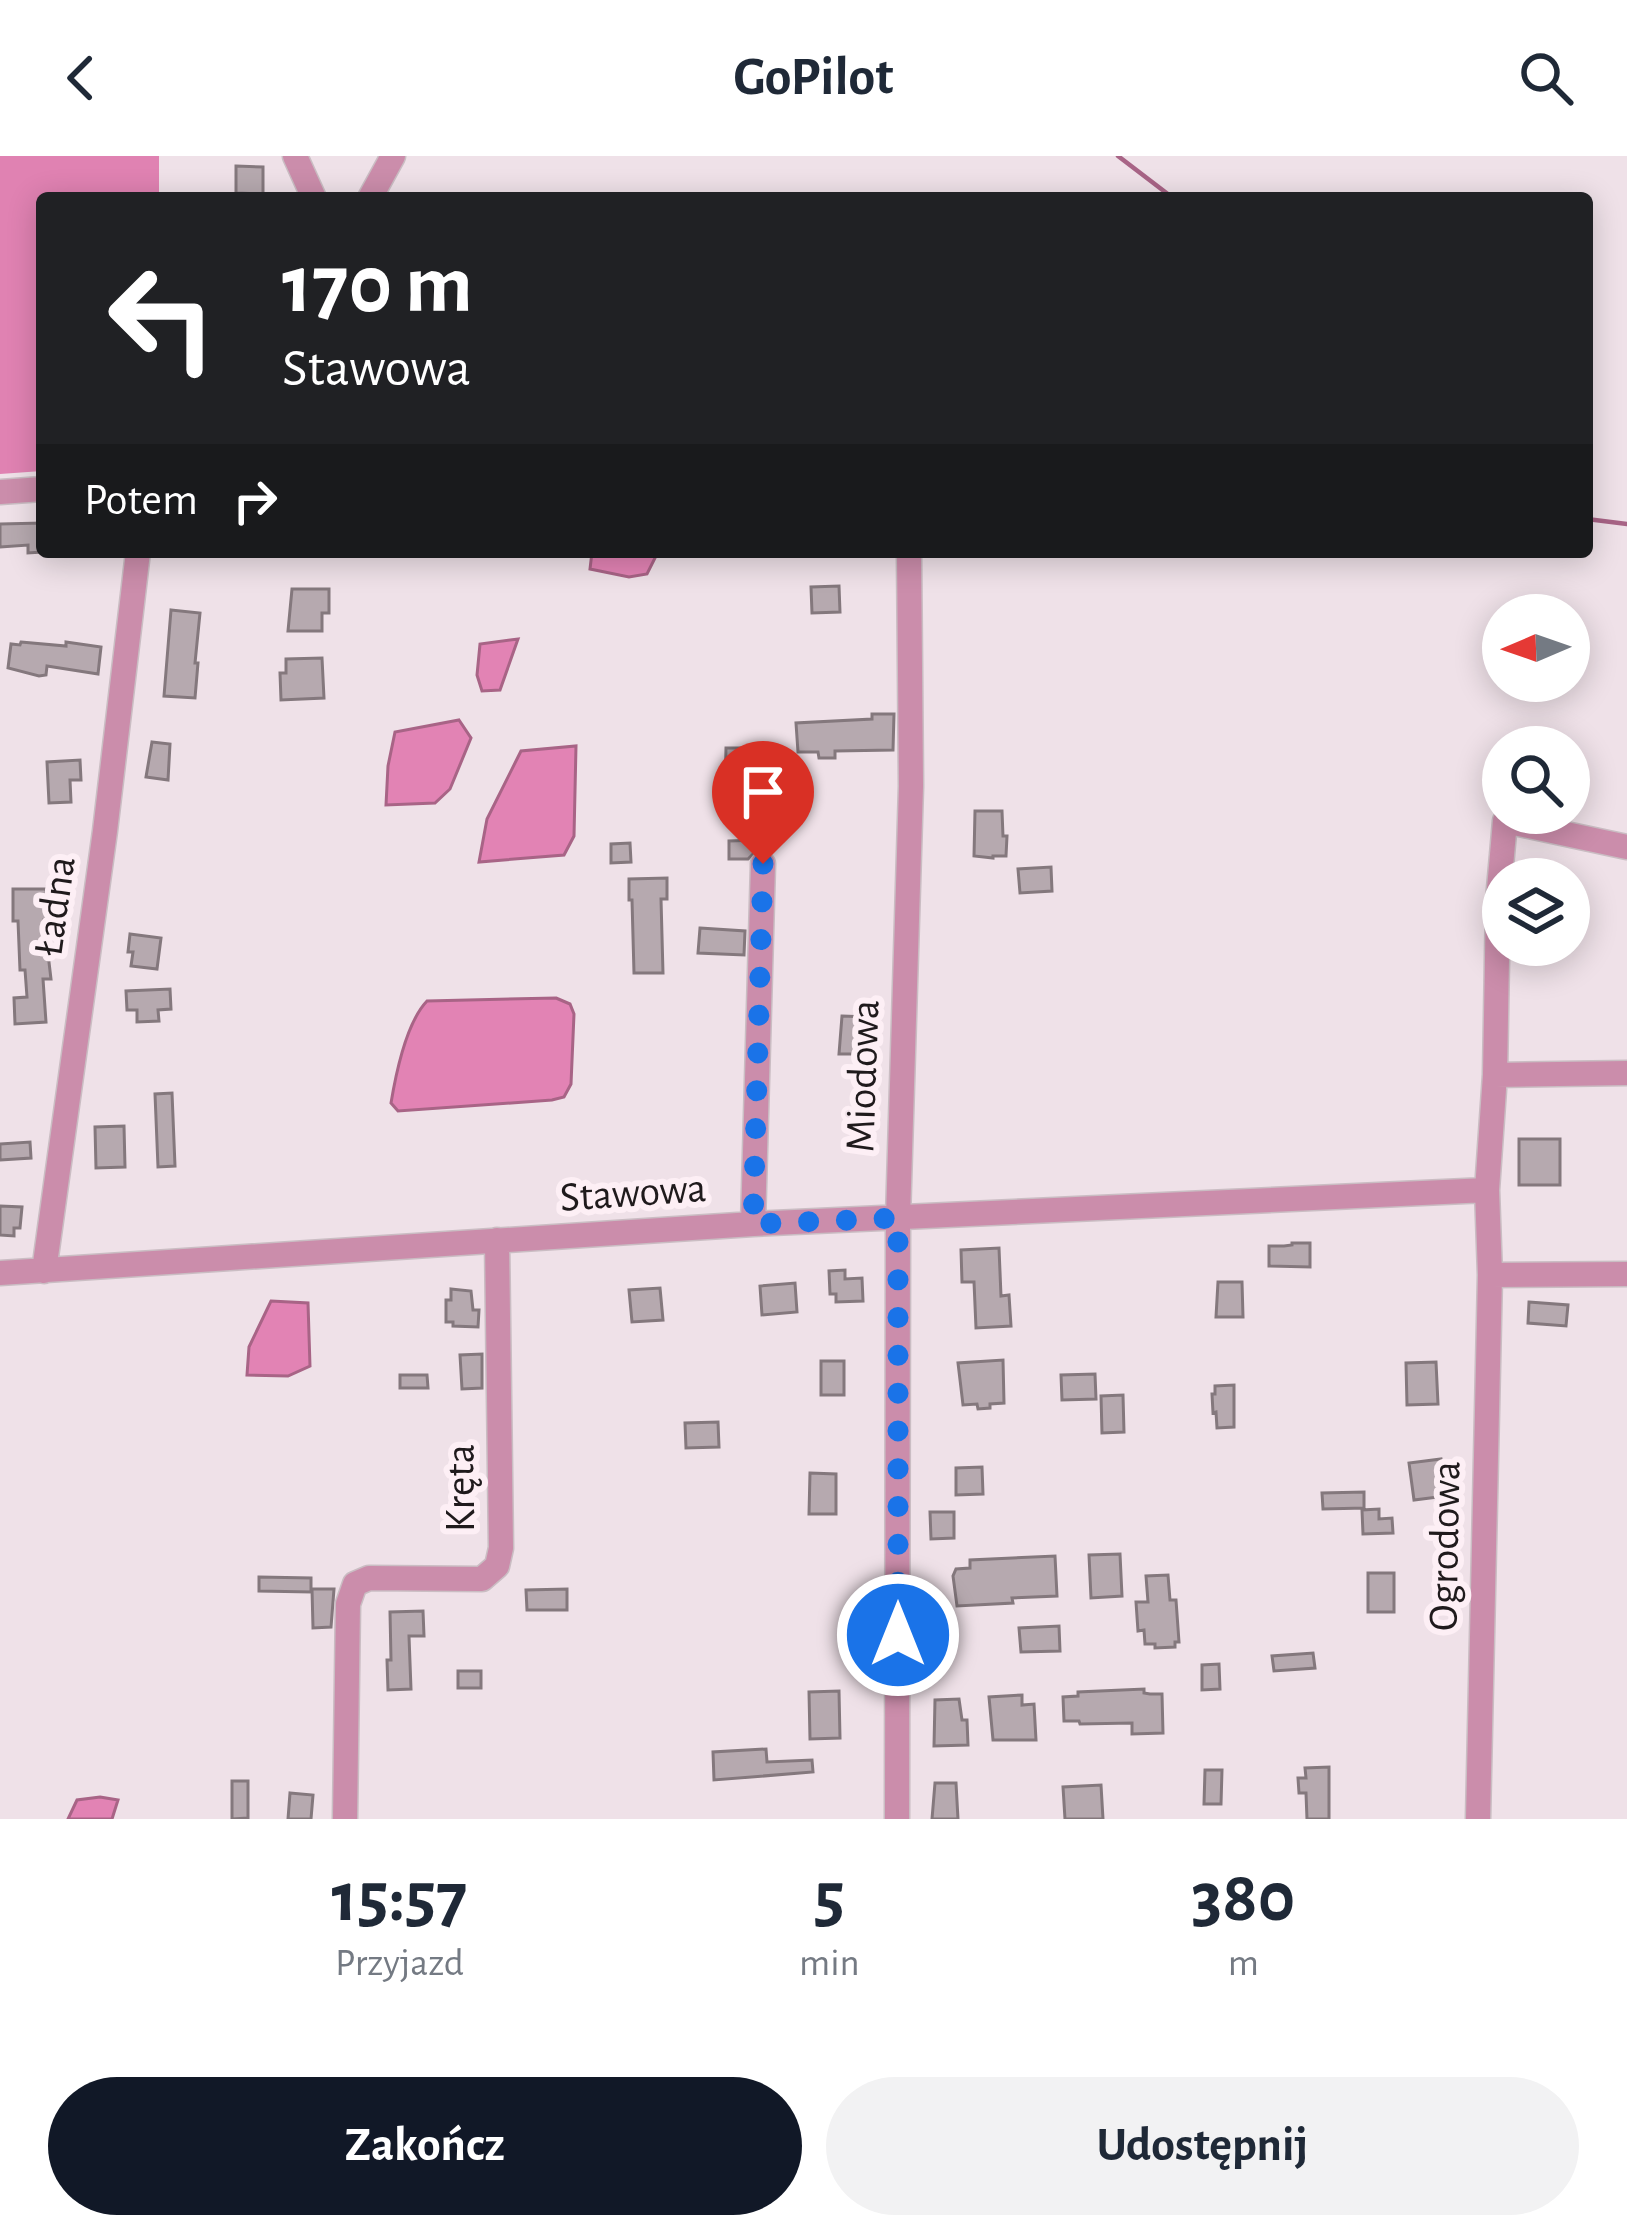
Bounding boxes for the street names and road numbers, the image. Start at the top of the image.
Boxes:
street label: Ładna [27,853,83,959]
street label: Miodowa [839,999,887,1153]
street label: Stawowa [558,1167,708,1219]
street label: Kręta [440,1444,482,1532]
street label: Ogrodowa [1423,1461,1467,1631]

